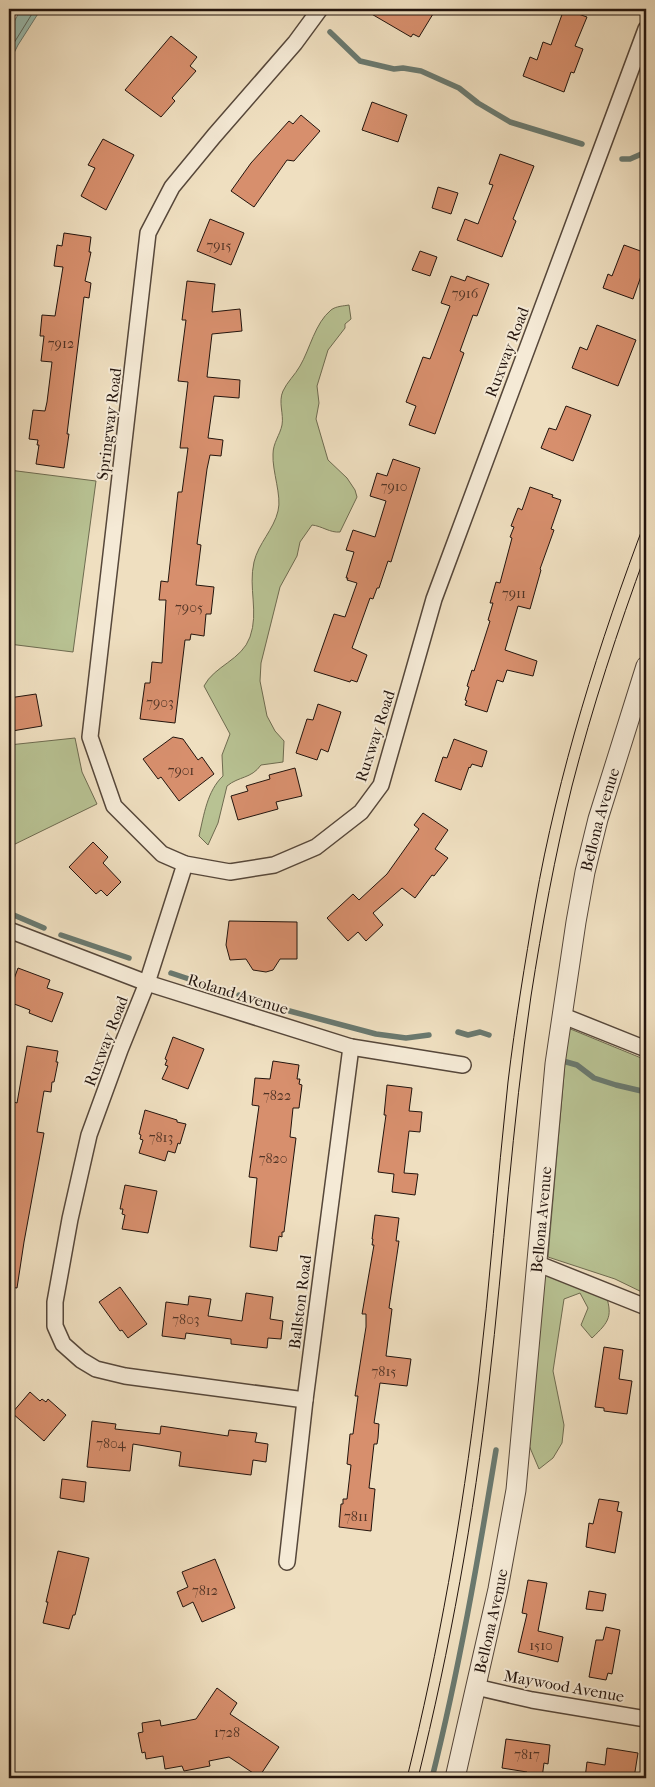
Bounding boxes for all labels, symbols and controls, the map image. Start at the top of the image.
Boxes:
house number: 7915 [206,237,232,254]
house number: 7916 [452,285,479,302]
street label: Ruxway Road [481,304,533,400]
house number: 7912 [48,335,74,352]
street label: Springway Road [93,366,125,481]
house number: 7910 [381,478,407,495]
house number: 7911 [502,585,526,602]
house number: 7905 [175,599,203,616]
street label: Ruxway Road [351,688,399,784]
house number: 7903 [146,694,174,711]
house number: 7901 [168,762,194,779]
street label: Bellona Avenue [576,765,623,873]
street label: Roland Avenue [185,970,291,1018]
street label: Ruxway Road [80,993,132,1089]
house number: 7822 [263,1087,291,1104]
house number: 7813 [149,1129,173,1146]
house number: 7820 [259,1150,287,1167]
street label: Bellona Avenue [526,1165,555,1274]
street label: Ballston Road [285,1254,315,1350]
house number: 7803 [172,1311,200,1328]
house number: 7815 [372,1363,396,1380]
house number: 7804 [96,1435,127,1452]
house number: 7811 [344,1508,368,1525]
street label: Bellona Avenue [470,1567,511,1675]
house number: 7812 [192,1582,218,1599]
house number: 1510 [529,1637,553,1654]
street label: Maywood Avenue [502,1666,626,1706]
house number: 1728 [214,1724,240,1741]
house number: 7817 [514,1746,540,1763]

